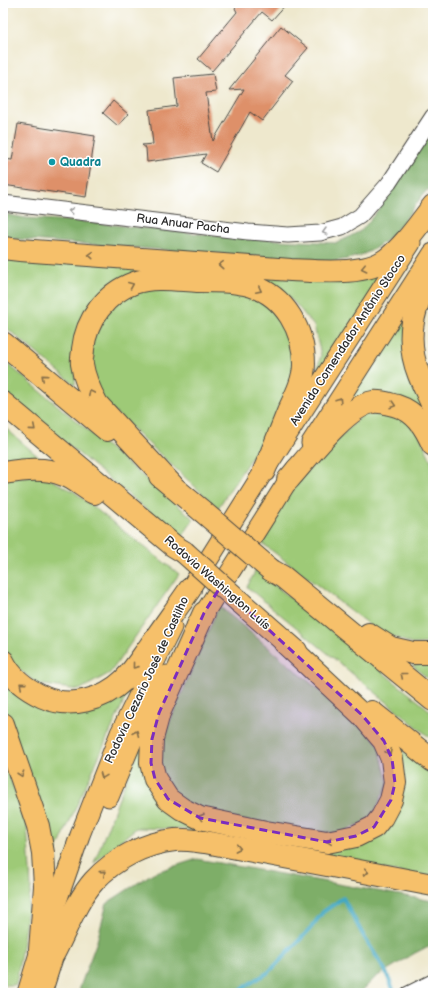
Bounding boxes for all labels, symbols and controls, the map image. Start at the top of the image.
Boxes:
place label: Quadra [60,155,101,170]
marker: Quadra [47,157,57,167]
one-way arrow [68,207,74,216]
street label: Rua Anuar Pacha [135,211,231,237]
one-way arrow [322,227,328,235]
one-way arrow [88,251,94,260]
street label: Avenida Comendador Antônio Stocco [287,252,409,428]
one-way arrow [218,260,224,269]
one-way arrow [361,263,368,271]
one-way arrow [128,281,135,289]
one-way arrow [255,285,262,292]
one-way arrow [42,375,49,382]
one-way arrow [88,389,96,397]
one-way arrow [334,397,341,404]
one-way arrow [389,400,396,409]
one-way arrow [28,423,36,430]
street label: Rodovia Washington Luís [161,533,273,633]
street label: Rodovia Cezario José de Castilho [102,594,192,766]
one-way arrow [133,661,140,668]
one-way arrow [400,673,407,680]
one-way arrow [19,682,27,689]
one-way arrow [131,730,139,738]
one-way arrow [384,747,392,755]
one-way arrow [16,770,24,777]
one-way arrow [100,773,108,780]
one-way arrow [198,813,205,822]
one-way arrow [325,837,332,846]
one-way arrow [235,843,241,852]
one-way arrow [363,868,369,876]
one-way arrow [99,871,106,878]

